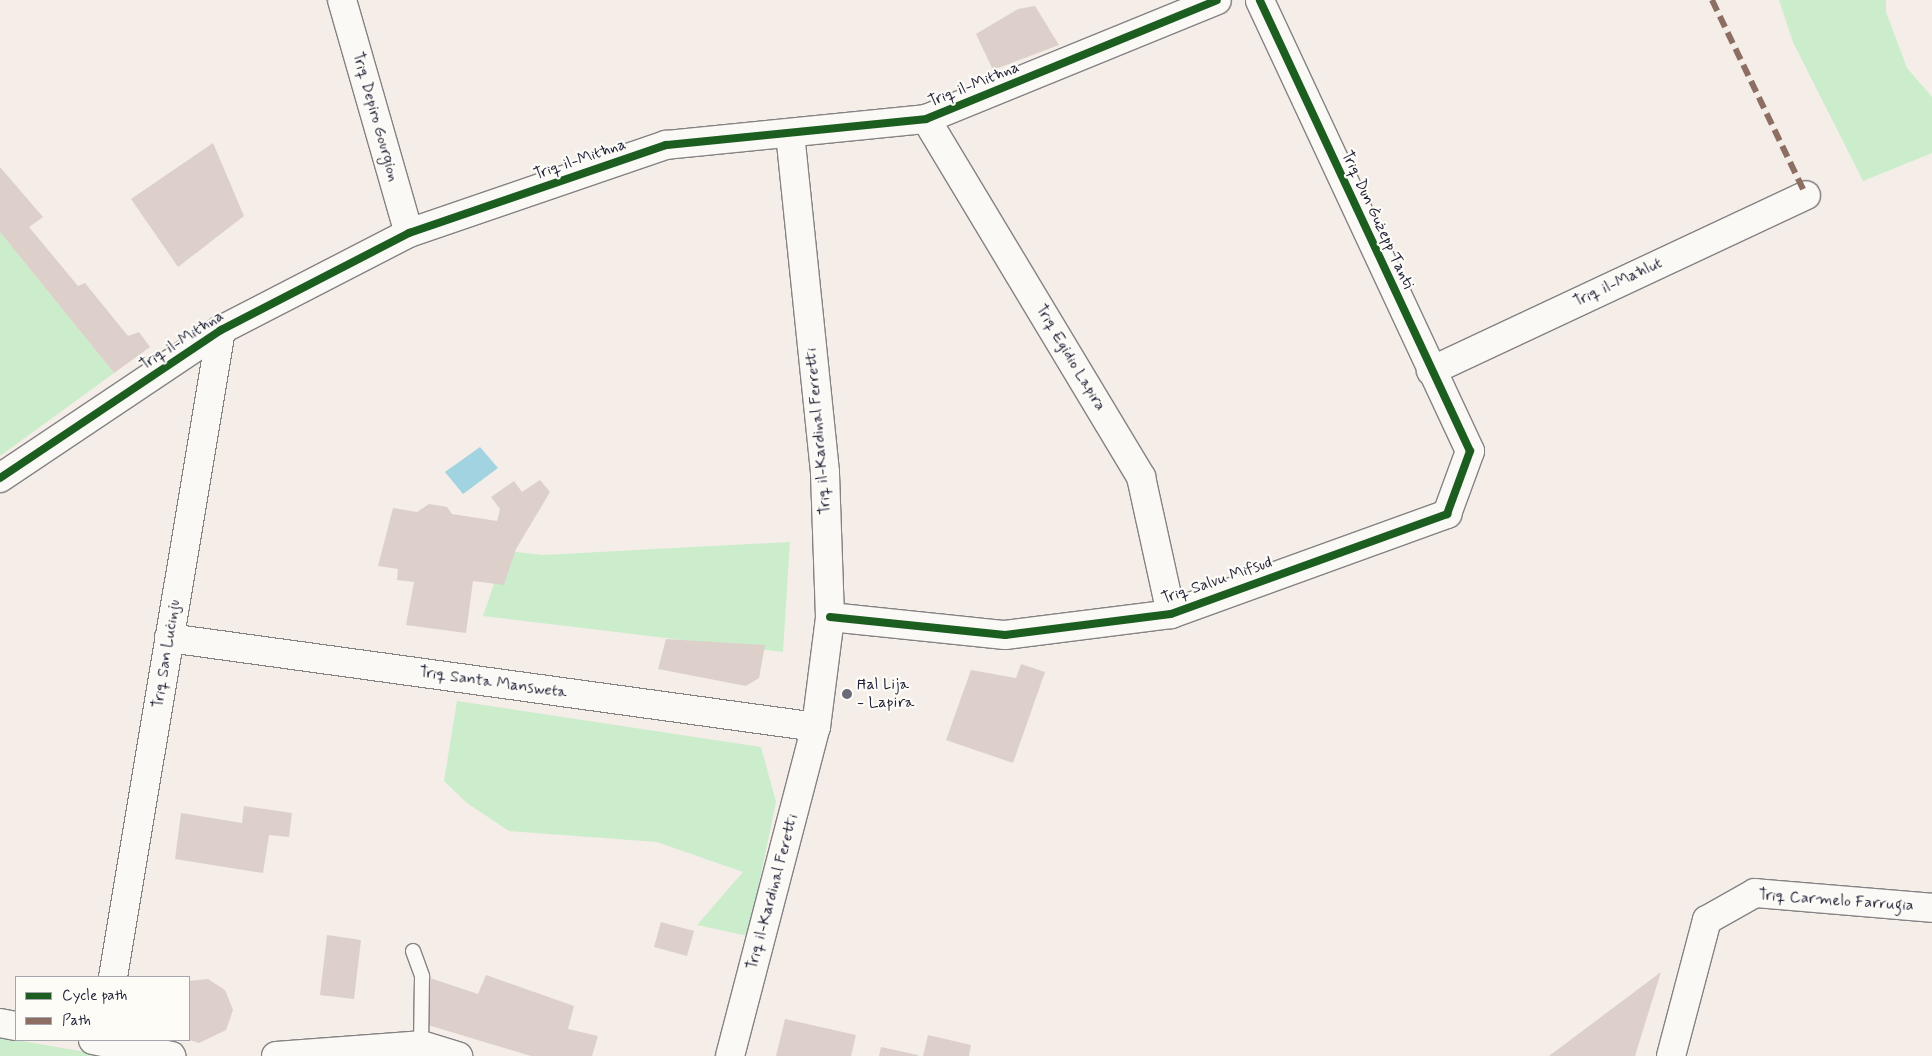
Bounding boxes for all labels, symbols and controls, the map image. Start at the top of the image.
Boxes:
street label: Triq Depiro Gourgion [347,50,403,184]
street label: Triq il-Mitħna [926,58,1022,112]
street label: Triq il-Mitħna [531,135,629,185]
street label: Triq Dun Ġużepp Tanti [1337,148,1417,292]
street label: Triq il-Maħlut [1571,254,1665,312]
street label: Triq Egidio Lapira [1031,302,1109,414]
street label: Triq il-Mitħna [136,307,228,375]
street label: Triq il-Kardinal Ferretti [802,347,836,515]
street label: Triq Salvu Mifsud [1161,554,1273,608]
street label: Triq San Luċinju [149,599,185,709]
street label: Triq Santa Mansweta [419,663,567,703]
place label: Ħal Lija - Lapira [857,675,914,713]
marker: Ħal Lija - Lapira [841,688,853,700]
street label: Triq il-Kardinal Feretti [743,812,803,972]
street label: Triq Carmelo Farrugia [1760,886,1912,916]
legend [15,976,190,1041]
text: Cycle path [62,986,127,1006]
text: Path [62,1011,91,1031]

